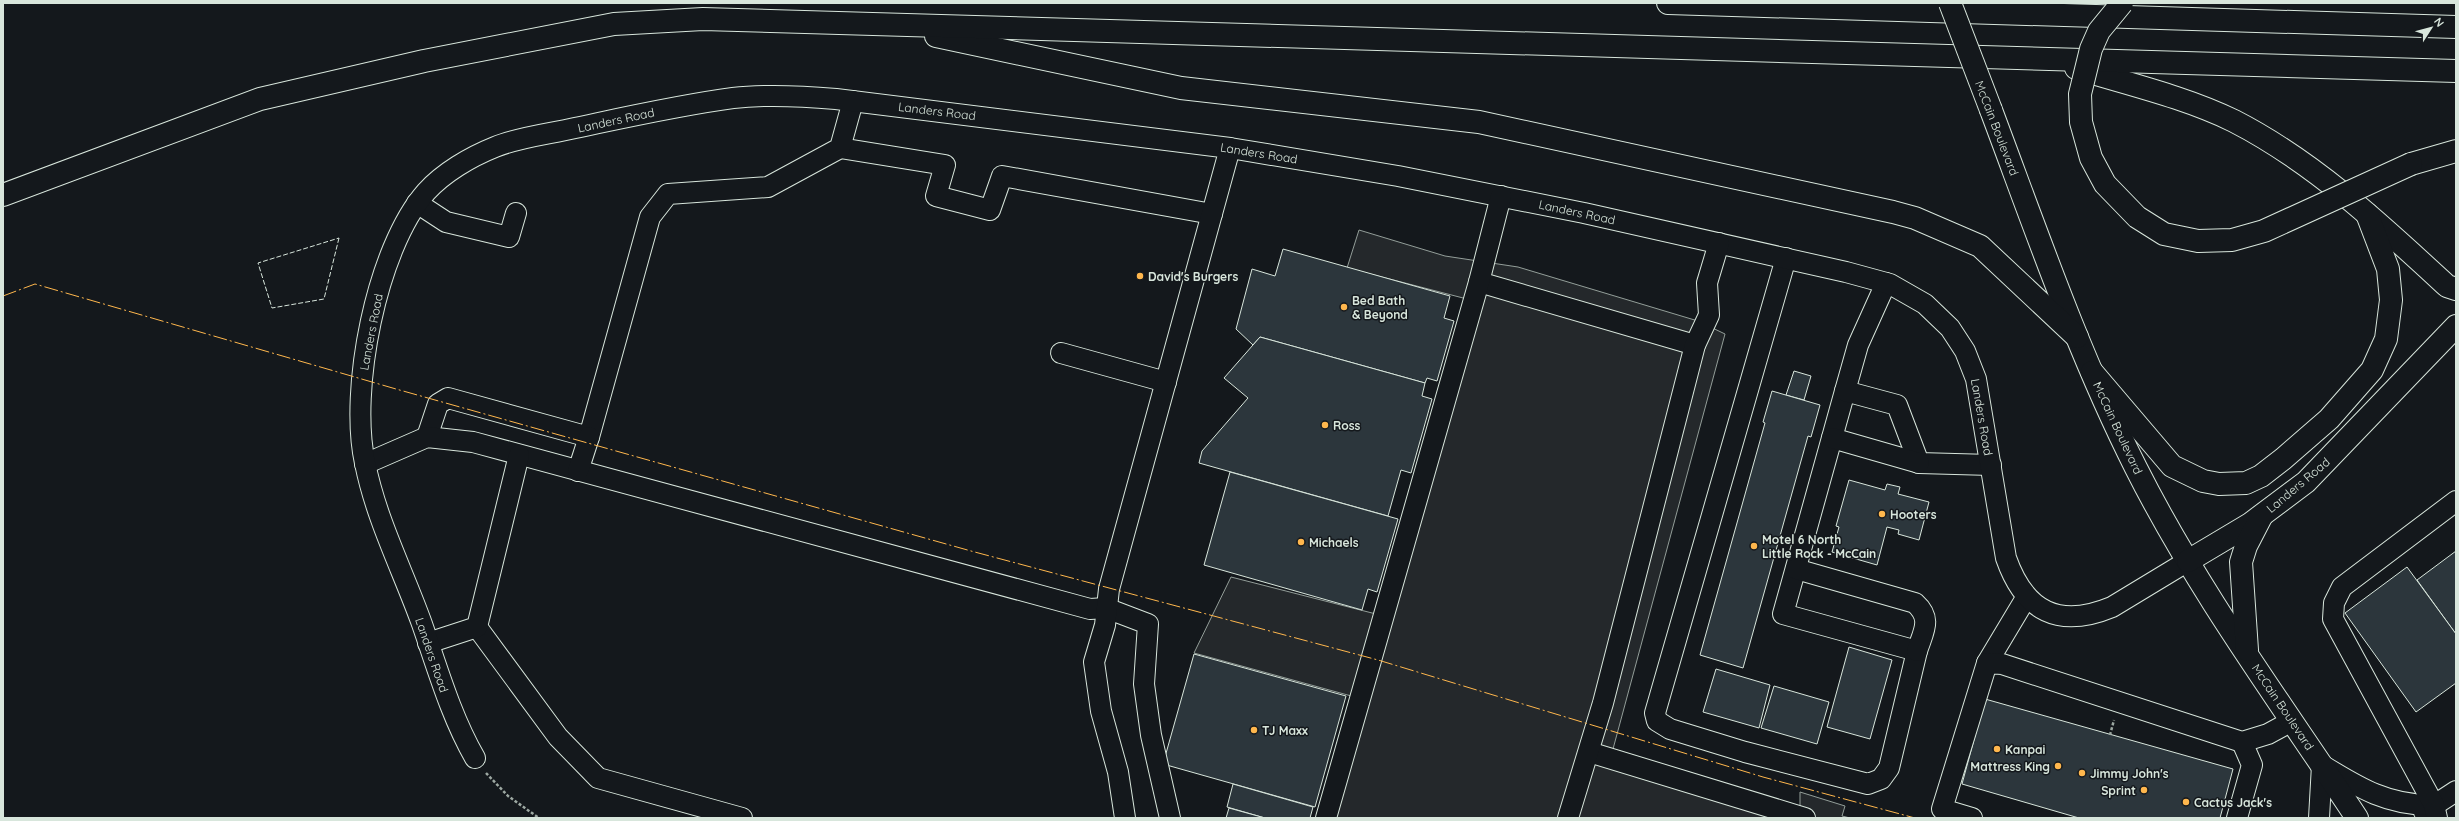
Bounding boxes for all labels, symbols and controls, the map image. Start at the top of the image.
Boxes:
north arrow [2411,8,2451,48]
text: N [2431,15,2447,30]
street label: McCain Boulevard [1972,78,2022,178]
street label: Landers Road [897,99,977,123]
street label: Landers Road [576,105,656,135]
street label: Landers Road [1219,139,1299,167]
street label: Landers Road [1537,197,1617,227]
place label: David's Burgers [1148,269,1238,284]
marker: David's Burgers [1135,271,1145,281]
street label: Landers Road [356,292,386,372]
place label: Bed Bath & Beyond [1352,293,1408,322]
marker: Bed Bath & Beyond [1339,302,1349,312]
street label: Landers Road [1968,377,1996,457]
street label: McCain Boulevard [2090,379,2146,477]
place label: Ross [1333,418,1360,433]
marker: Ross [1320,420,1330,430]
street label: Landers Road [2263,454,2333,516]
place label: Hooters [1890,507,1937,522]
marker: Hooters [1877,509,1887,519]
place label: Motel 6 North Little Rock - McCain [1762,532,1876,561]
place label: Michaels [1309,535,1359,550]
marker: Michaels [1296,537,1306,547]
marker: Motel 6 North Little Rock - McCain [1749,541,1759,551]
street label: Landers Road [412,616,452,694]
street label: McCain Boulevard [2249,661,2317,753]
place label: TJ Maxx [1262,723,1308,738]
marker: TJ Maxx [1249,725,1259,735]
place label: Kanpai [2005,742,2046,757]
marker: Kanpai [1992,744,2002,754]
place label: Mattress King [1970,759,2050,774]
marker: Mattress King [2053,761,2063,771]
place label: Jimmy John's [2090,766,2169,781]
marker: Jimmy John's [2077,768,2087,778]
place label: Sprint [2101,783,2136,798]
marker: Sprint [2139,785,2149,795]
place label: Cactus Jack's [2194,795,2272,810]
marker: Cactus Jack's [2181,797,2191,807]

